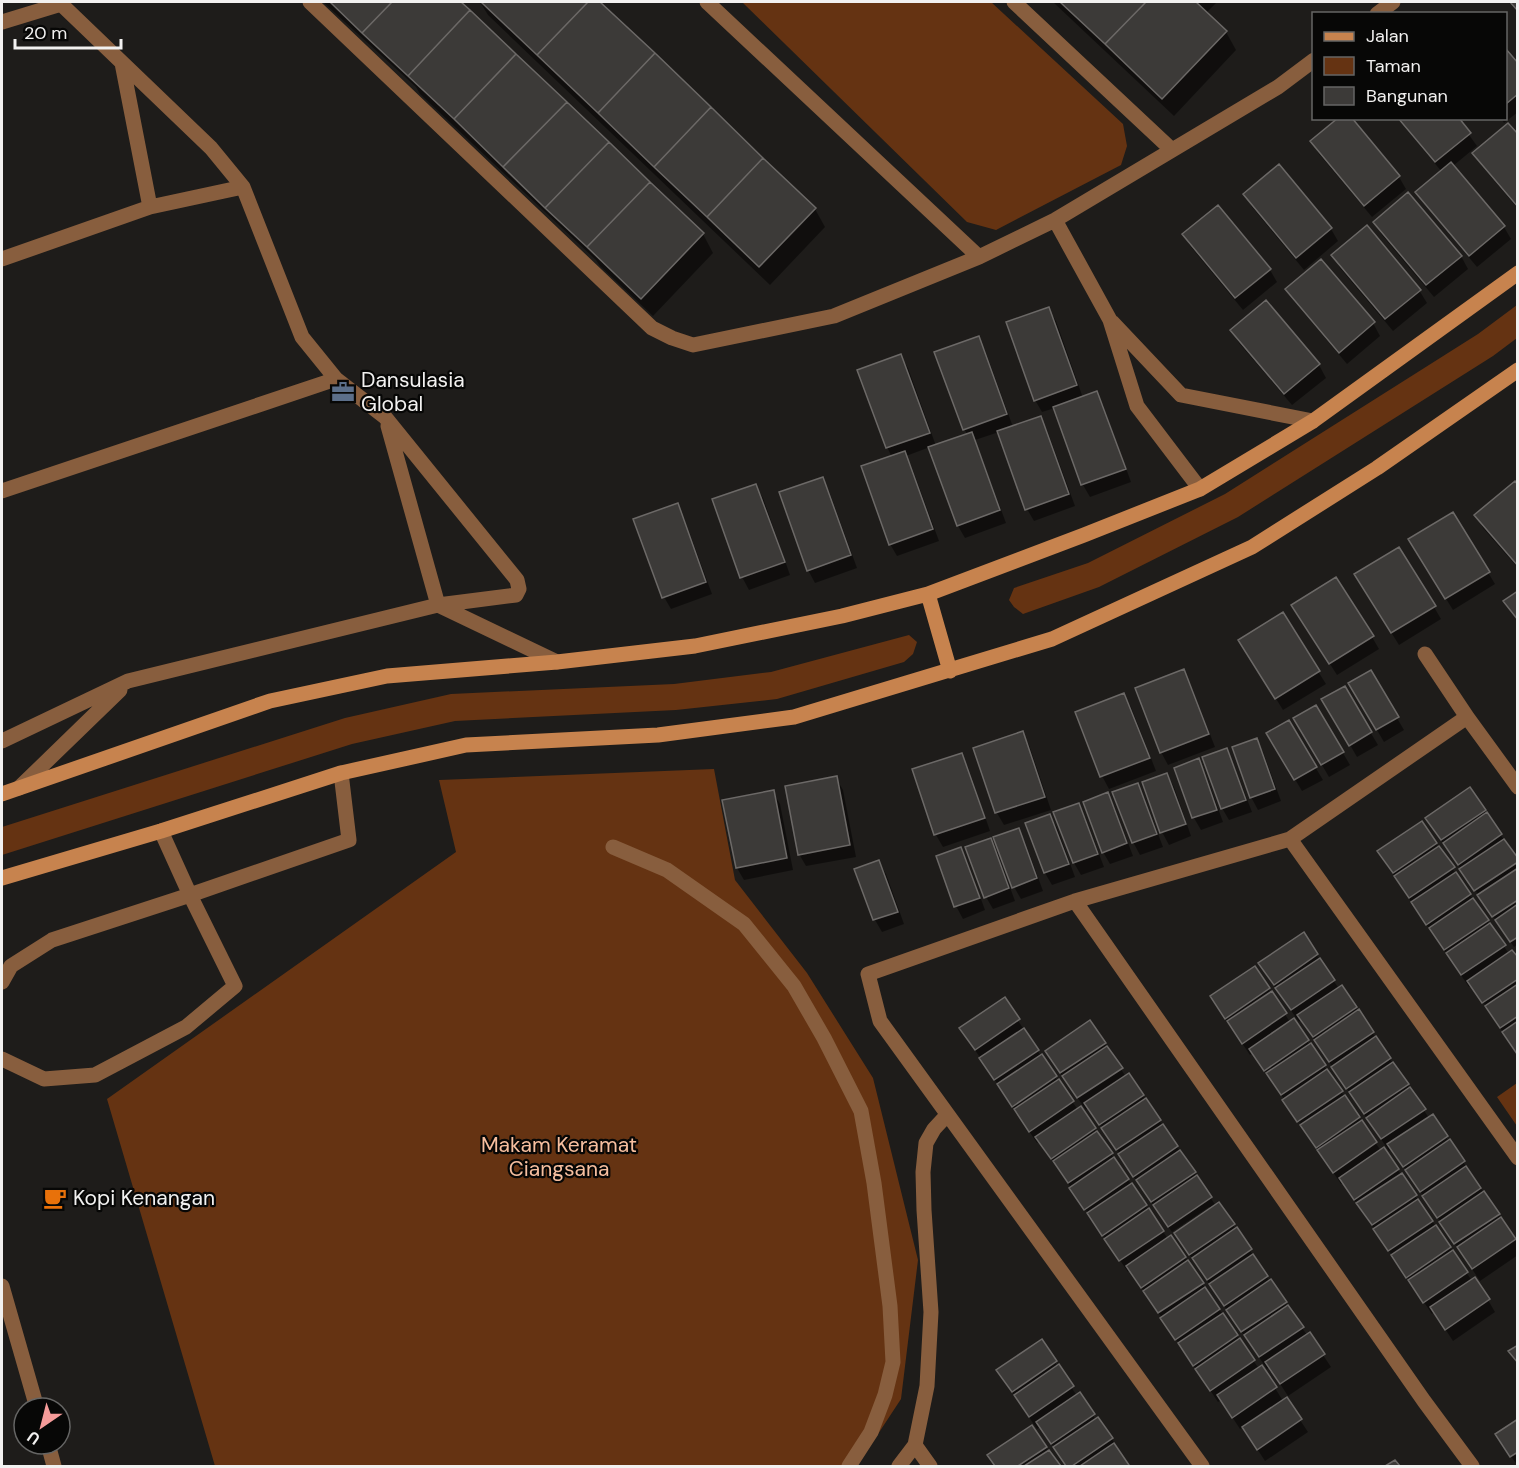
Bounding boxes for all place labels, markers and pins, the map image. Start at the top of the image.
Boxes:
place label: Dansulasia Global [361,366,465,418]
office icon: Dansulasia Global [330,379,356,405]
place label: Kopi Kenangan [73,1184,215,1212]
cafe icon: Kopi Kenangan [42,1185,68,1211]

